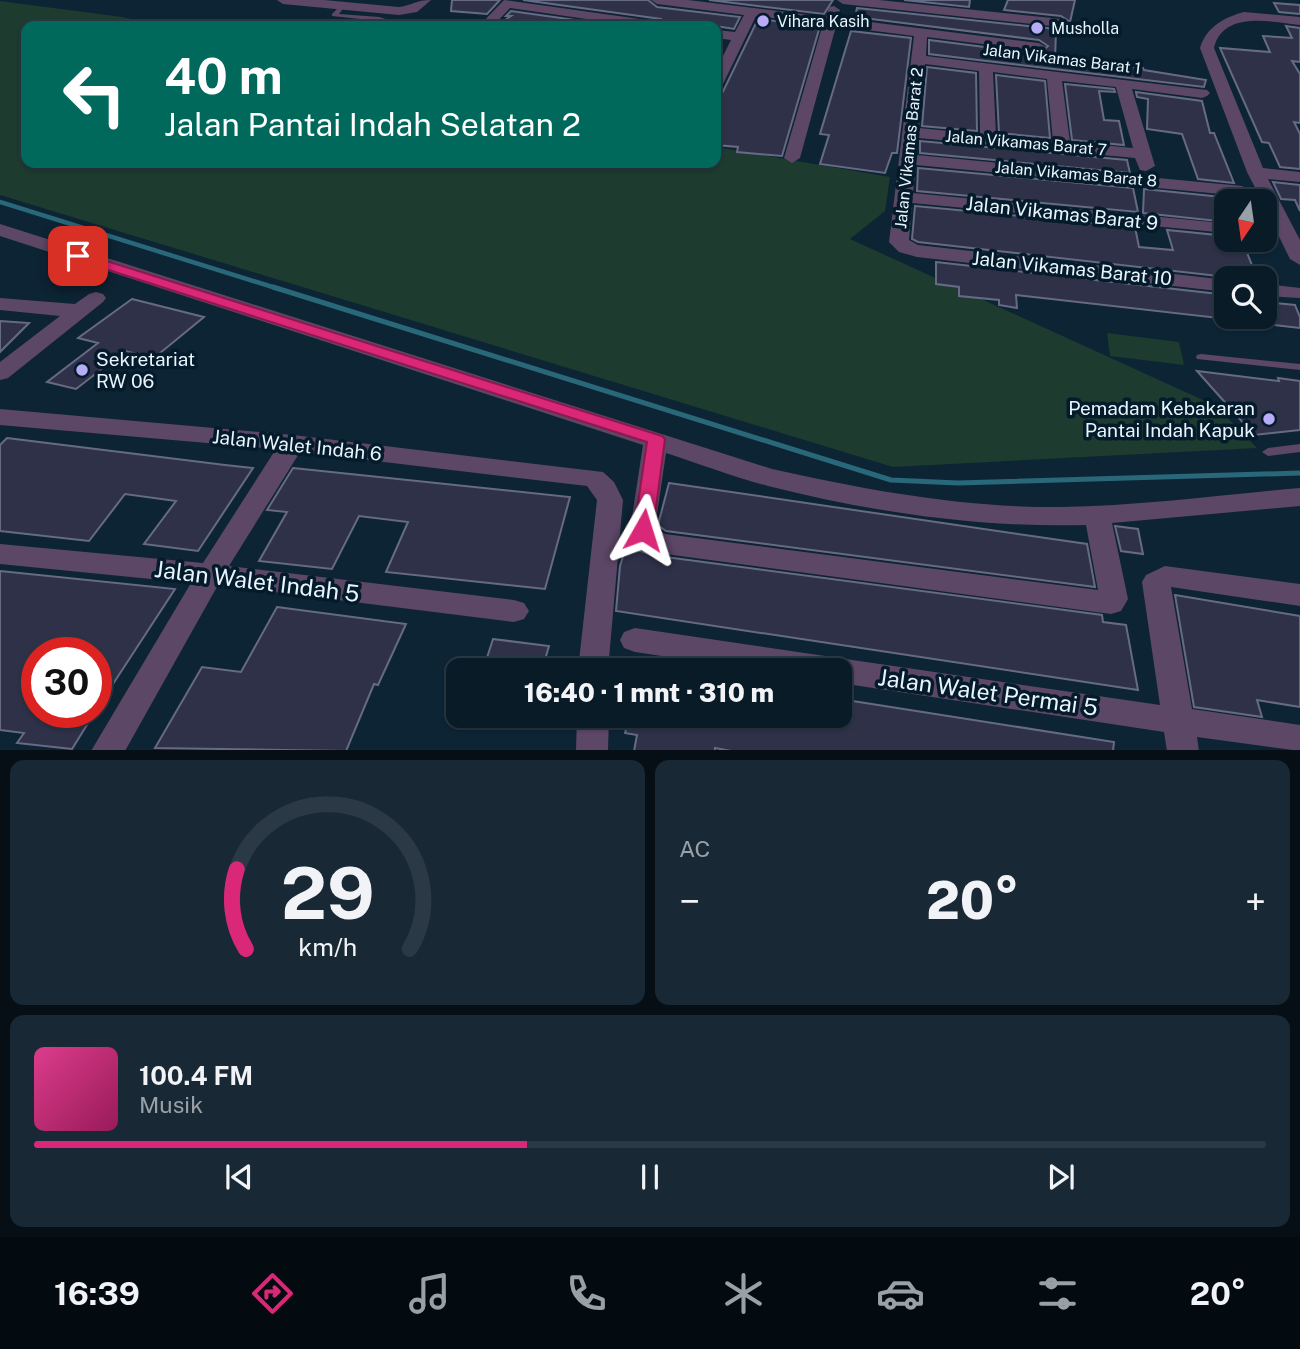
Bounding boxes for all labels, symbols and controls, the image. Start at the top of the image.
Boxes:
place label: Vihara Kasih [777,12,870,31]
marker: Vihara Kasih [755,13,771,29]
place label: Musholla [1051,19,1119,38]
marker: Musholla [1029,20,1045,36]
street label: Jalan Vikamas Barat 1 [982,40,1142,78]
text: 40 m [164,47,283,105]
icon: left [49,49,140,140]
street label: Jalan Vikamas Barat 2 [891,66,927,230]
text: Jalan Pantai Indah Selatan 2 [164,106,581,143]
street label: Jalan Vikamas Barat 7 [944,126,1108,160]
street label: Jalan Vikamas Barat 8 [994,157,1158,191]
north arrow [1214,189,1278,252]
map controls [1214,189,1277,329]
street label: Jalan Vikamas Barat 9 [965,192,1159,234]
pin [48,226,108,286]
icon: arrive [59,237,97,275]
street label: Jalan Vikamas Barat 10 [971,247,1173,289]
button: search [1214,266,1277,329]
place label: Sekretariat RW 06 [96,348,195,392]
marker: Sekretariat RW 06 [74,362,90,378]
place label: Pemadam Kebakaran Pantai Indah Kapuk [1068,397,1255,441]
marker: Pemadam Kebakaran Pantai Indah Kapuk [1261,411,1277,427]
street label: Jalan Walet Indah 6 [211,425,383,465]
position arrow [606,493,680,567]
street label: Jalan Walet Indah 5 [153,555,361,607]
speed limit sign: 30 [21,637,112,728]
street label: Jalan Walet Permai 5 [876,663,1100,721]
text: 16:40 · 1 mnt · 310 m [524,677,774,708]
text: AC [679,835,710,862]
text: 29 [280,850,375,935]
text: 20° [926,870,1019,931]
text: − [679,879,700,924]
text: + [1245,879,1266,924]
text: km/h [298,931,357,961]
text: 100.4 FM [139,1060,253,1091]
text: Musik [139,1091,203,1118]
icon: previous [220,1158,258,1196]
icon: pause [631,1158,669,1196]
icon: next [1042,1158,1080,1196]
icon: directions [248,1269,297,1318]
icon: music [405,1269,454,1318]
icon: phone [562,1269,611,1318]
icon: climate [719,1269,768,1318]
icon: car [876,1269,925,1318]
icon: filters [1033,1269,1082,1318]
text: 16:39 [54,1275,140,1312]
text: 20° [1190,1275,1246,1312]

